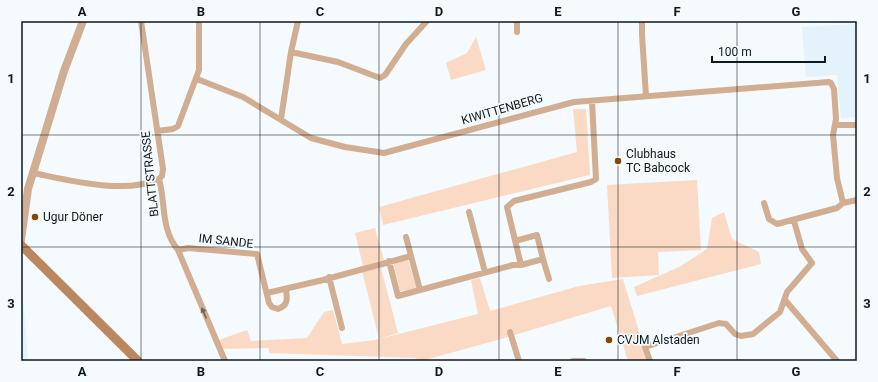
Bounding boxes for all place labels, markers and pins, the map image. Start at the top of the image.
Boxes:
place label: Clubhaus TC Babcock [626,147,691,175]
marker: Clubhaus TC Babcock [613,156,623,166]
place label: Ugur Döner [43,210,103,224]
marker: Ugur Döner [30,212,40,222]
place label: CVJM Alstaden [617,333,700,347]
marker: CVJM Alstaden [604,335,614,345]

